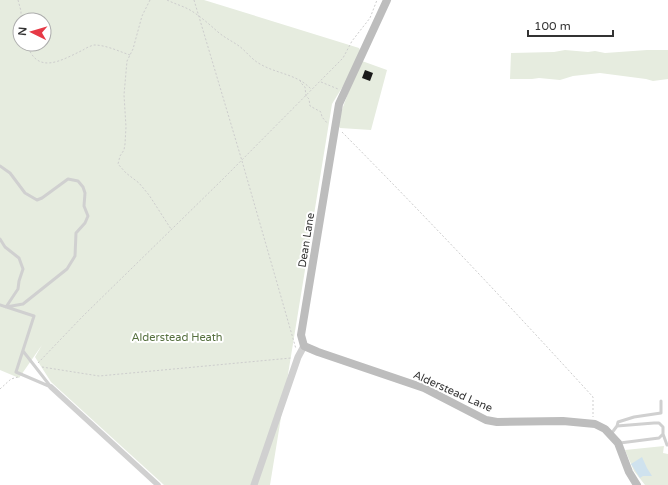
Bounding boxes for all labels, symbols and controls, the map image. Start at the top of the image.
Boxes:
north arrow [12,12,52,52]
scale bar [528,12,613,38]
text: 100 m [534,19,571,33]
text: N [16,26,29,36]
street label: Dean Lane [296,212,317,268]
park label: Alderstead Heath [131,331,223,344]
street label: Alderstead Lane [411,368,494,415]

